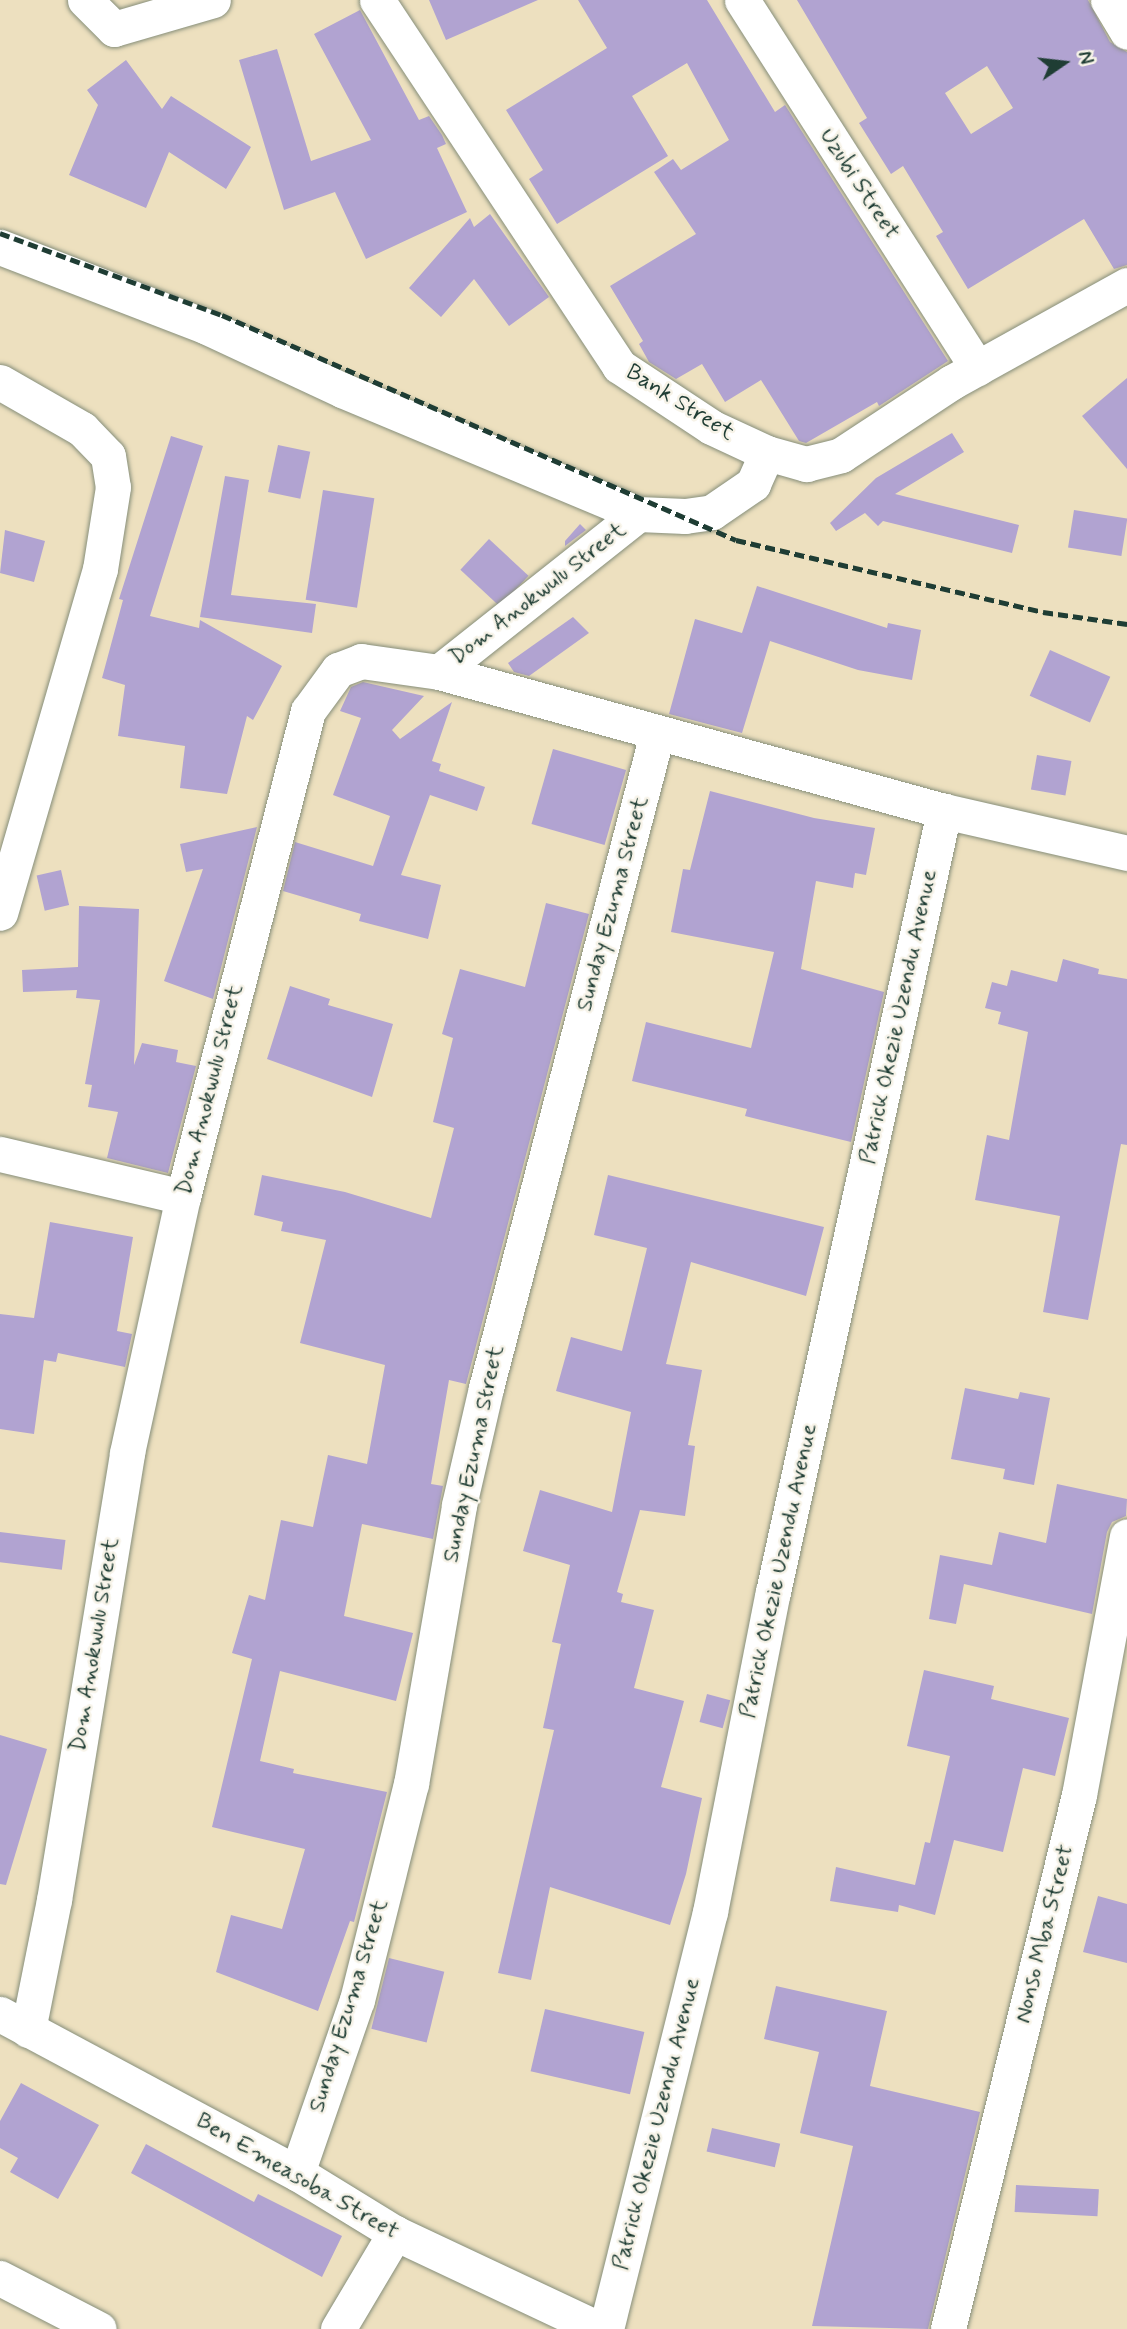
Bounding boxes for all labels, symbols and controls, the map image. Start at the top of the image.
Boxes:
north arrow [1029,28,1099,98]
text: N [1071,49,1099,67]
street label: Uzubi Street [813,124,905,244]
street label: Bank Street [621,359,739,447]
street label: Dom Anokwulu Street [442,515,634,673]
street label: Sunday Ezuma Street [572,795,654,1013]
street label: Patrick Okezie Uzendu Avenue [854,866,944,1168]
street label: Dom Anokwulu Street [170,979,250,1201]
street label: Sunday Ezuma Street [438,1345,510,1563]
street label: Patrick Okezie Uzendu Avenue [734,1420,824,1722]
street label: Dom Anokwulu Street [64,1533,126,1757]
street label: Nonso Mba Street [1010,1844,1080,2024]
street label: Sunday Ezuma Street [304,1898,394,2114]
street label: Patrick Okezie Uzendu Avenue [607,1974,707,2274]
street label: Ben Emeasoba Street [196,2111,398,2243]

